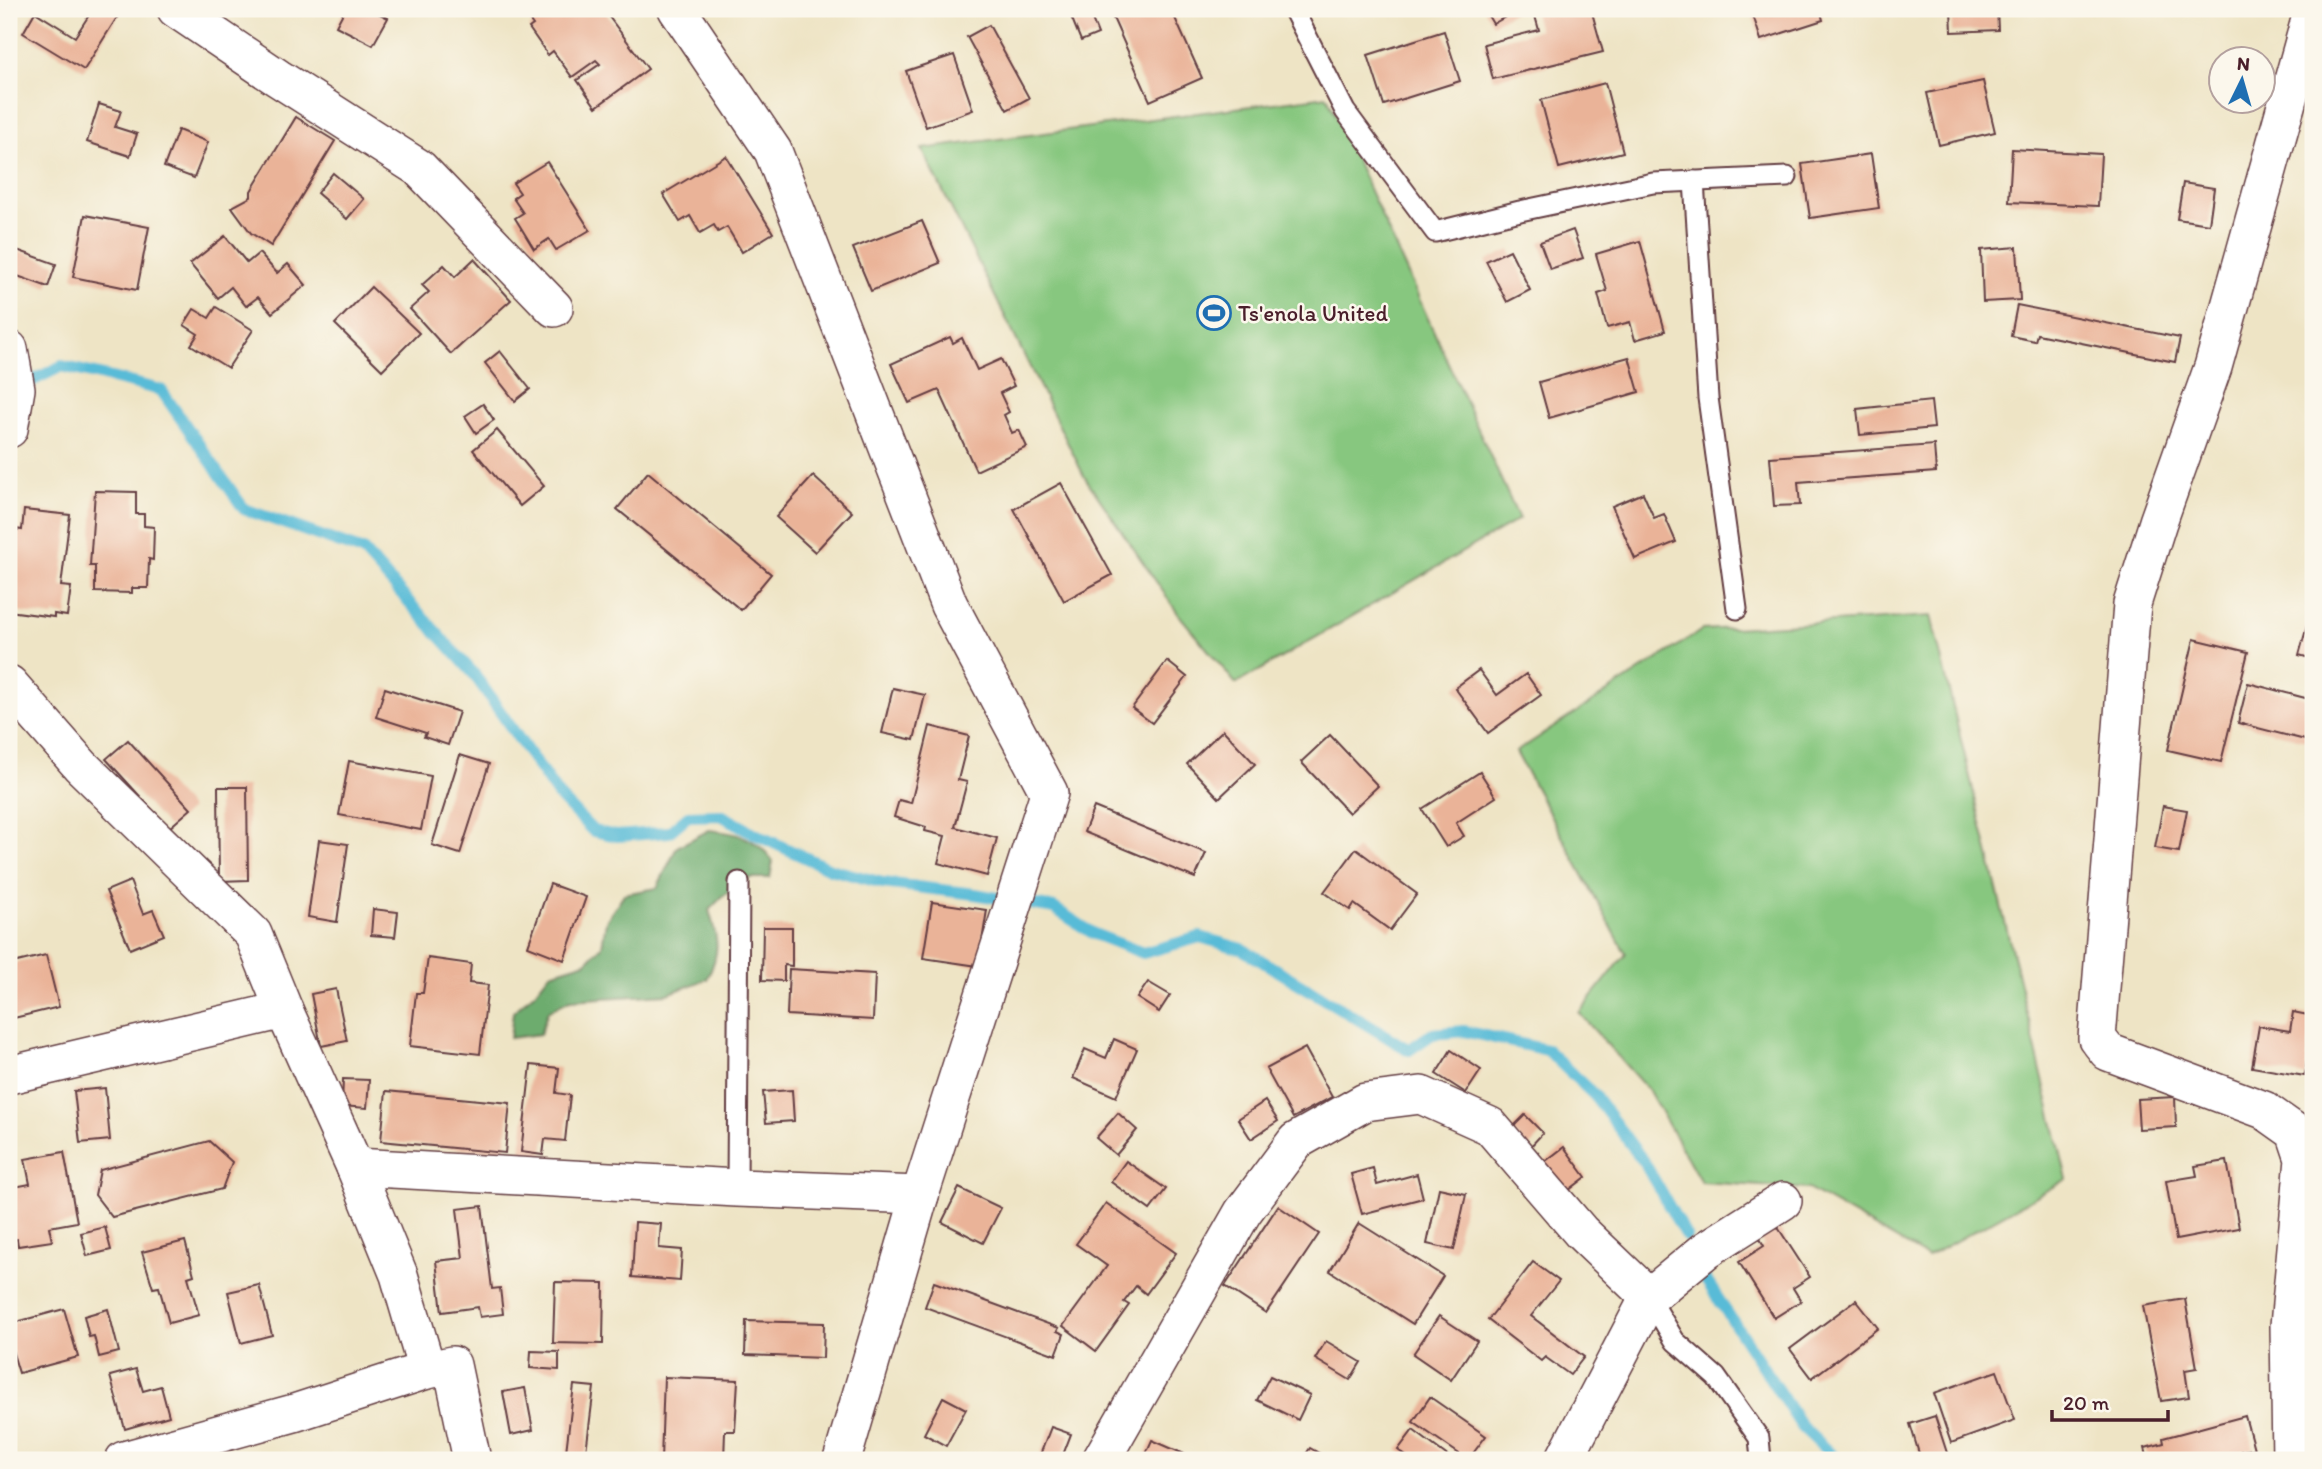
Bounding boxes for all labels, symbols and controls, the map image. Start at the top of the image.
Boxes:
north arrow [2206,46,2276,116]
text: N [2236,52,2251,76]
sports icon: Ts'enola United [1195,294,1233,332]
place label: Ts'enola United [1238,299,1388,327]
scale bar [2052,1378,2168,1422]
text: 20 m [2063,1390,2110,1415]

